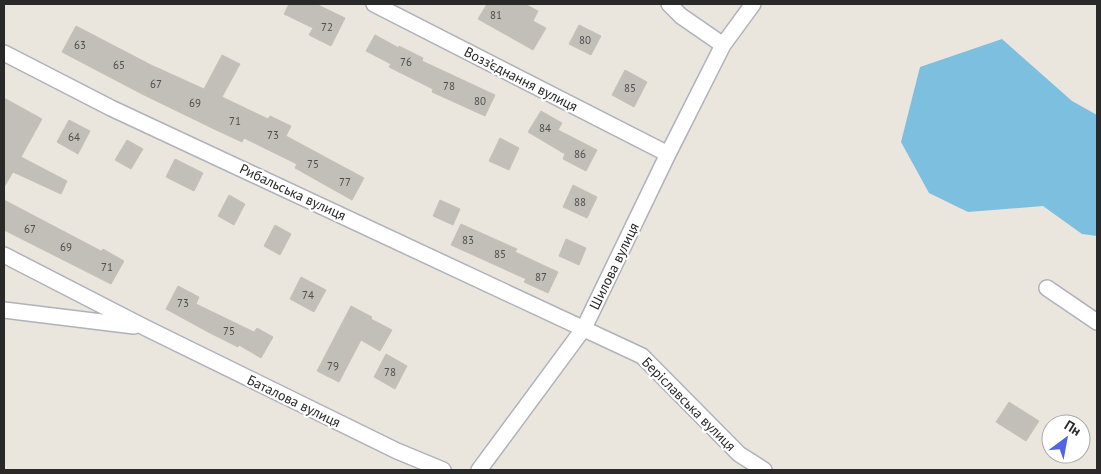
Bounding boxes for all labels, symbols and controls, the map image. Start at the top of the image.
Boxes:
house number: 81 [490,8,502,22]
house number: 72 [321,20,333,34]
house number: 80 [579,33,591,47]
house number: 63 [74,38,86,52]
street label: Возз’єднання вулиця [461,43,581,115]
house number: 76 [400,55,412,69]
house number: 65 [113,58,125,72]
house number: 67 [150,77,162,91]
house number: 78 [443,79,455,93]
house number: 85 [624,81,636,95]
house number: 80 [474,94,486,108]
house number: 69 [189,96,201,110]
house number: 71 [229,114,241,128]
house number: 84 [539,121,551,135]
house number: 73 [267,128,279,142]
house number: 64 [68,130,80,144]
house number: 86 [574,147,586,161]
house number: 75 [307,157,319,171]
street label: Рибальська вулиця [237,159,349,225]
house number: 77 [339,175,351,189]
house number: 88 [574,195,586,209]
street label: Шилова вулиця [585,220,643,312]
house number: 67 [24,222,36,236]
house number: 83 [462,233,474,247]
house number: 69 [60,240,72,254]
house number: 85 [494,247,506,261]
house number: 71 [101,260,113,274]
house number: 87 [535,270,547,284]
house number: 74 [302,288,314,302]
house number: 73 [177,296,189,310]
house number: 75 [223,324,235,338]
street label: Беріславська вулиця [638,353,740,455]
house number: 79 [327,359,339,373]
house number: 78 [384,365,396,379]
street label: Баталова вулиця [244,371,344,431]
north arrow [1041,414,1091,464]
text: Пн [1061,416,1085,440]

